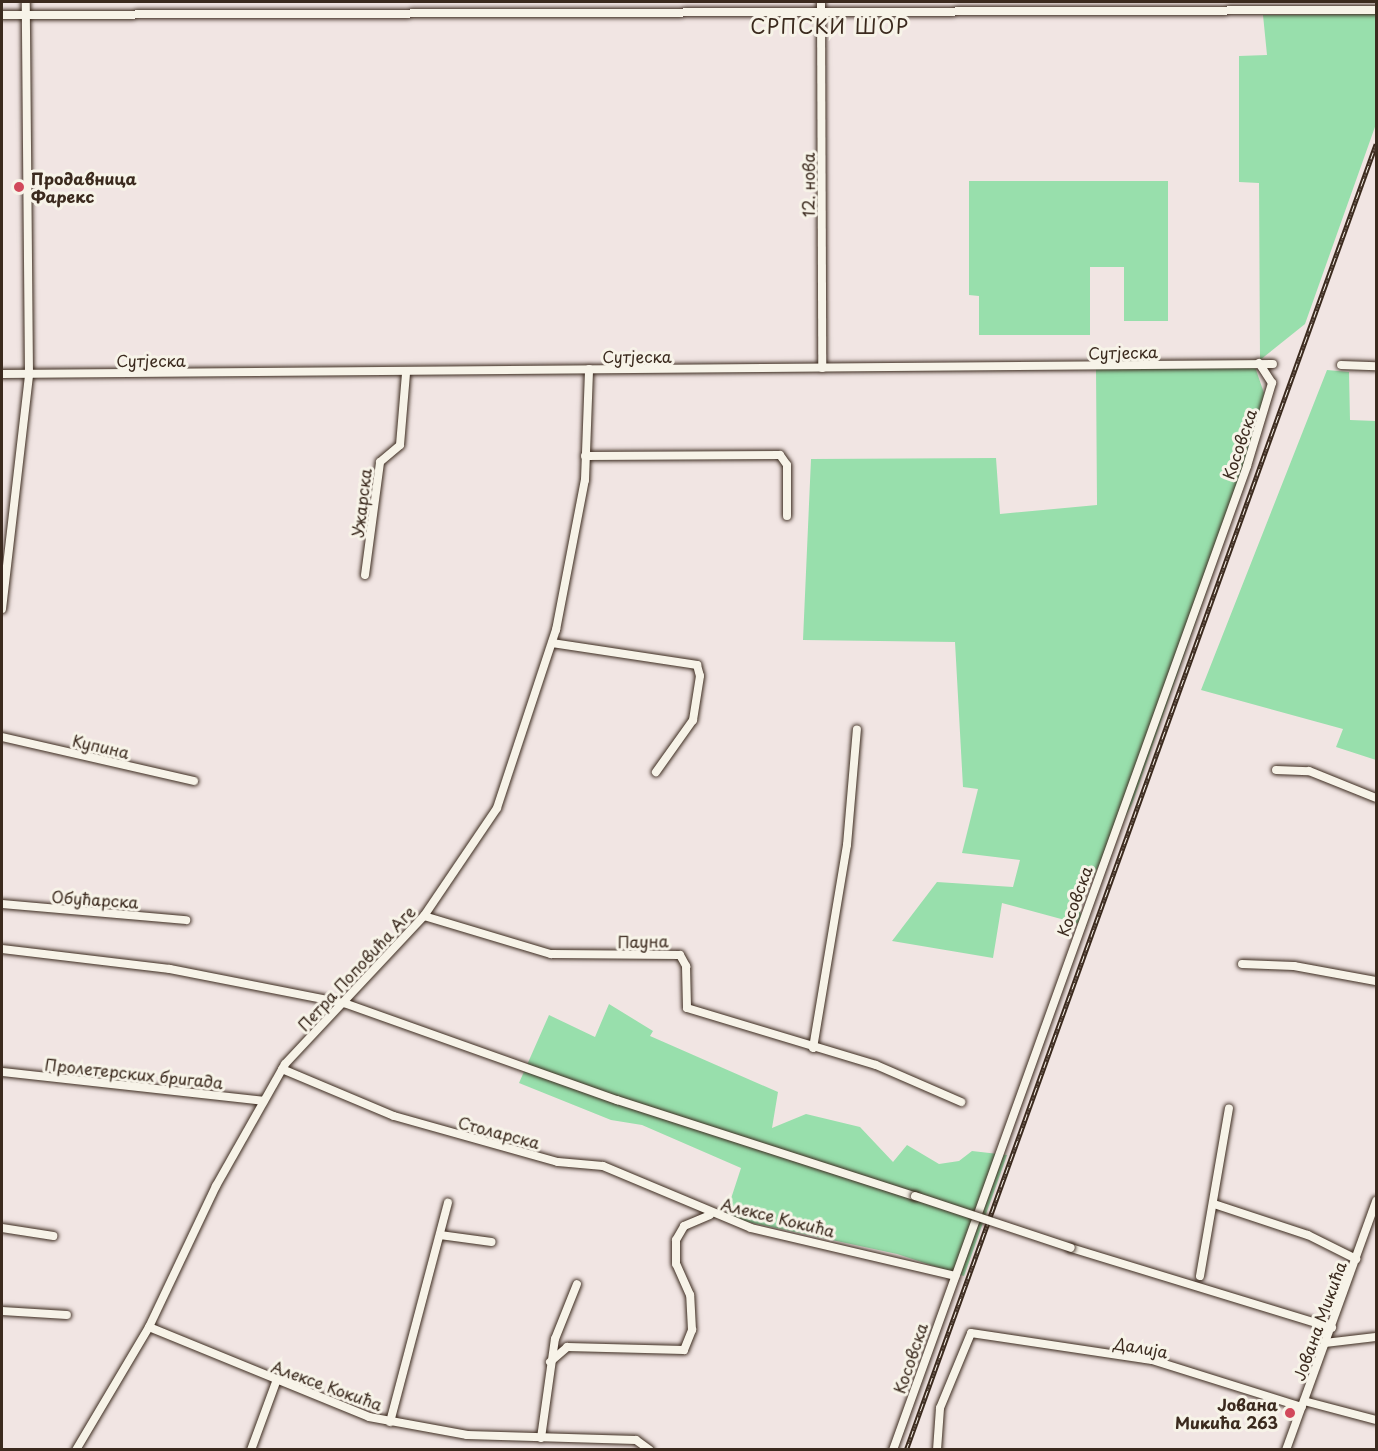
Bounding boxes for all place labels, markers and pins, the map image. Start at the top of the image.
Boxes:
place label: Продавница Фарекс [31,168,137,206]
marker: Продавница Фарекс [12,180,26,194]
place label: Јована Микића 263 [1175,1394,1278,1432]
marker: Јована Микића 263 [1283,1406,1297,1420]

